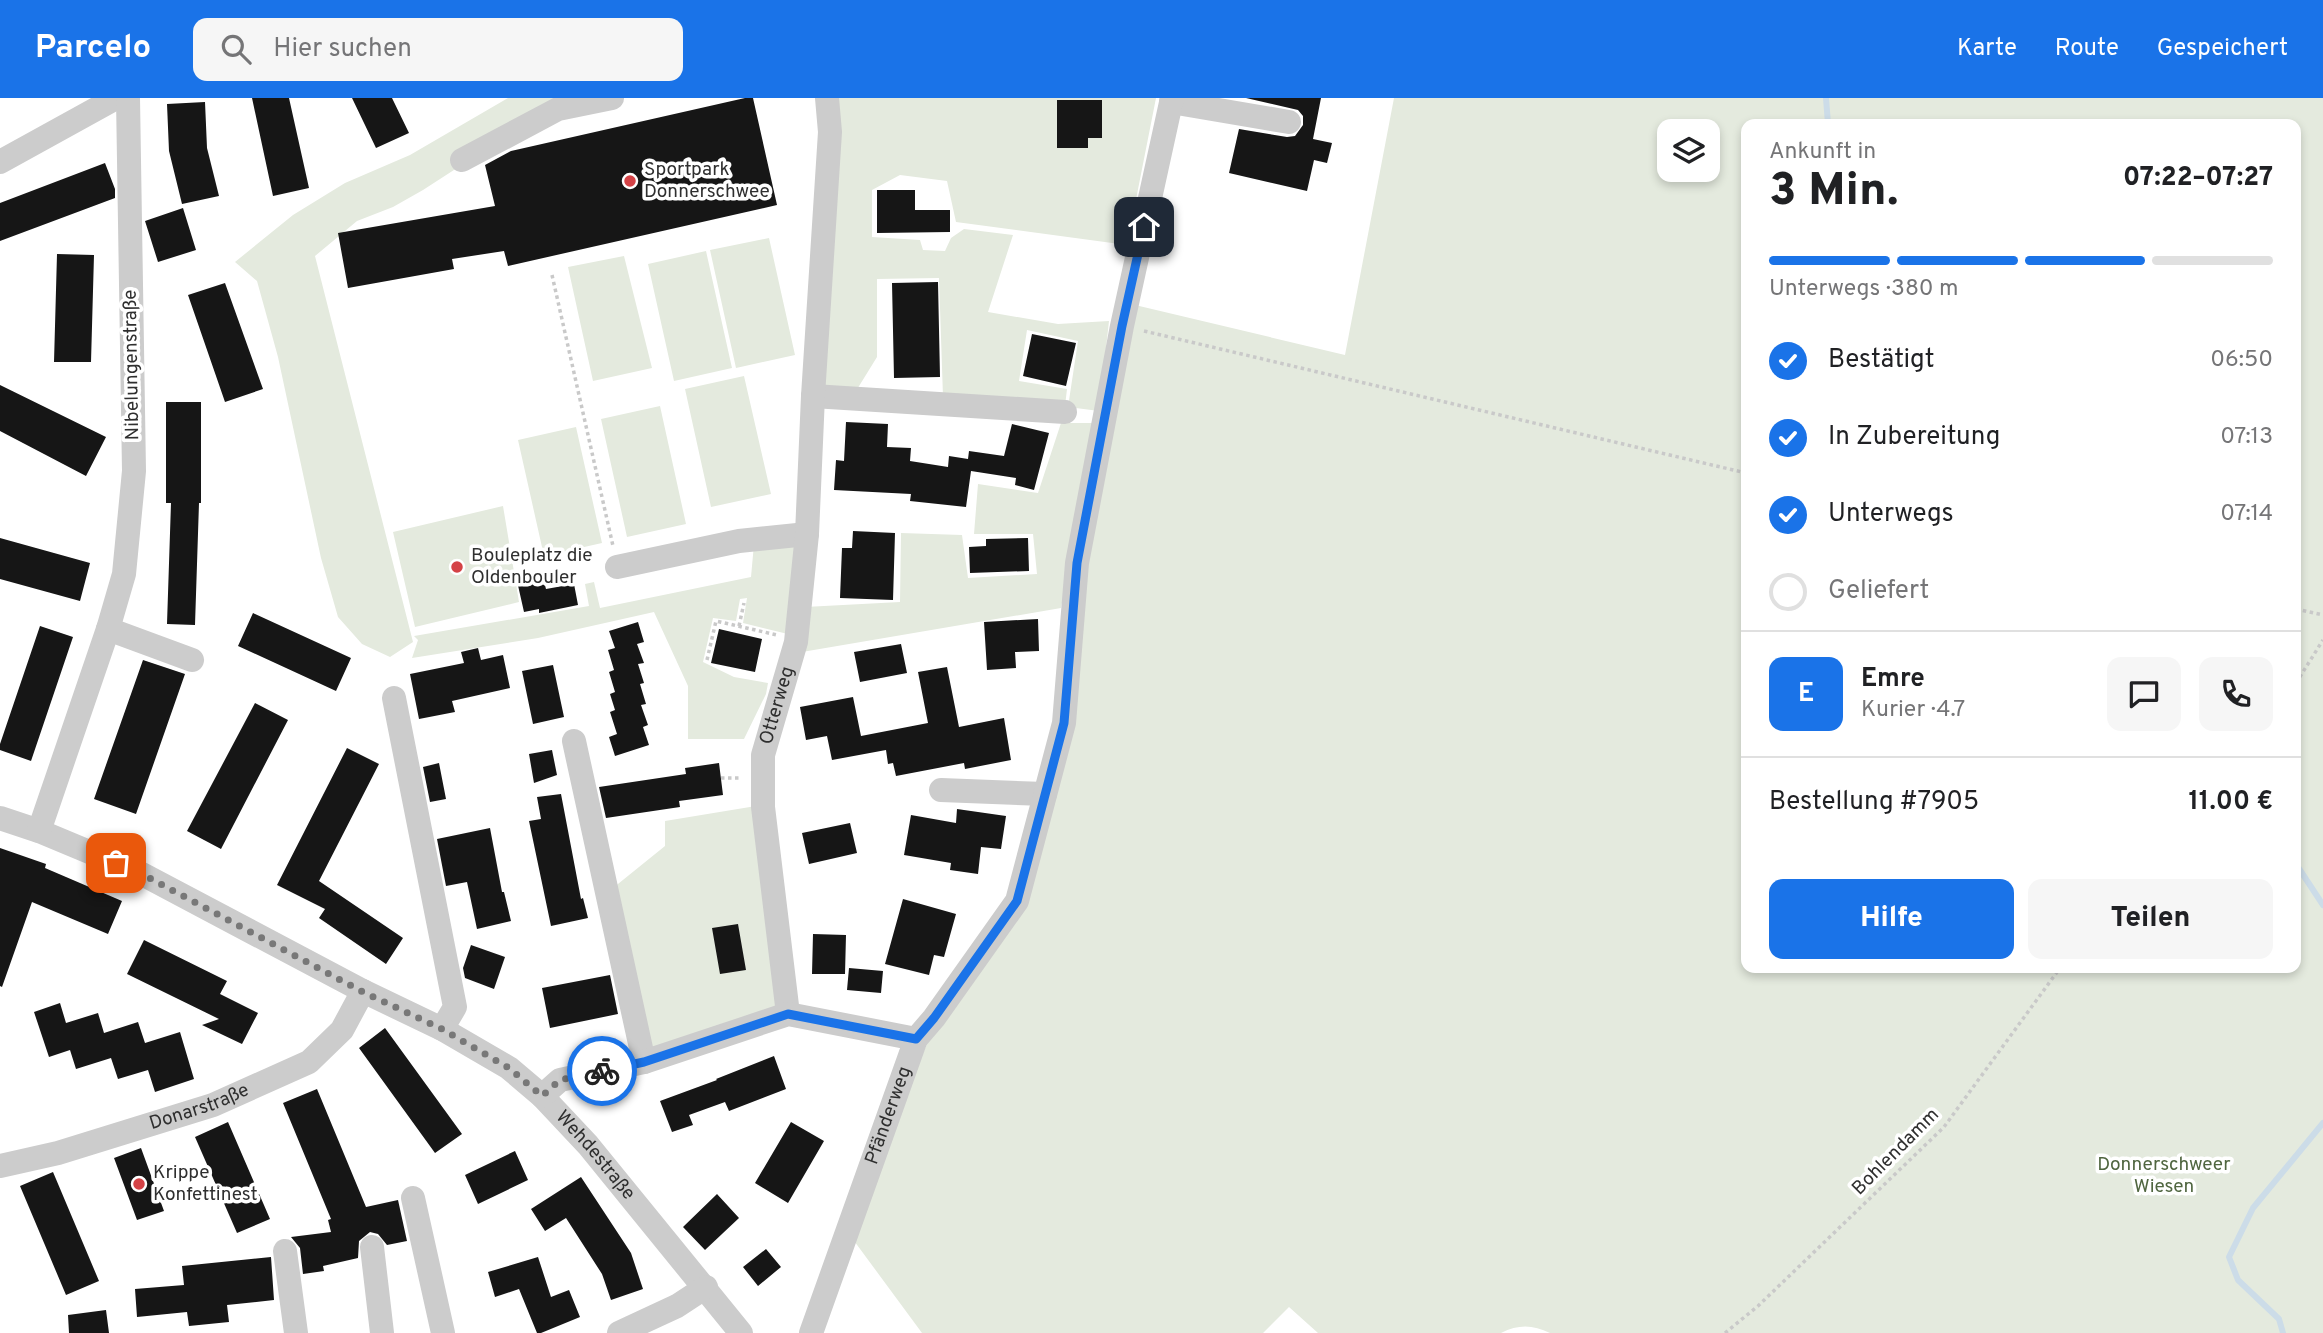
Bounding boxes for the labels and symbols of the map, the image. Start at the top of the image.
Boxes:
place label: Sportpark Donnerschwee [644,158,770,204]
marker: Sportpark Donnerschwee [622,173,638,189]
pin [1114,197,1174,257]
street label: Nibelungenstraße [119,289,145,441]
place label: Bouleplatz die Oldenbouler [471,544,593,590]
marker: Bouleplatz die Oldenbouler [449,559,465,575]
street label: Otterweg [755,664,800,747]
pin [86,833,146,893]
courier [567,1036,637,1106]
street label: Pfänderweg [860,1063,917,1168]
street label: Donarstraße [146,1078,253,1136]
street label: Bohlendamm [1847,1103,1945,1201]
street label: Wehdestraße [550,1106,640,1205]
park label: Donnerschweer Wiesen [2097,1153,2231,1199]
place label: Krippe Konfettinest [153,1161,258,1207]
marker: Krippe Konfettinest [131,1176,147,1192]

